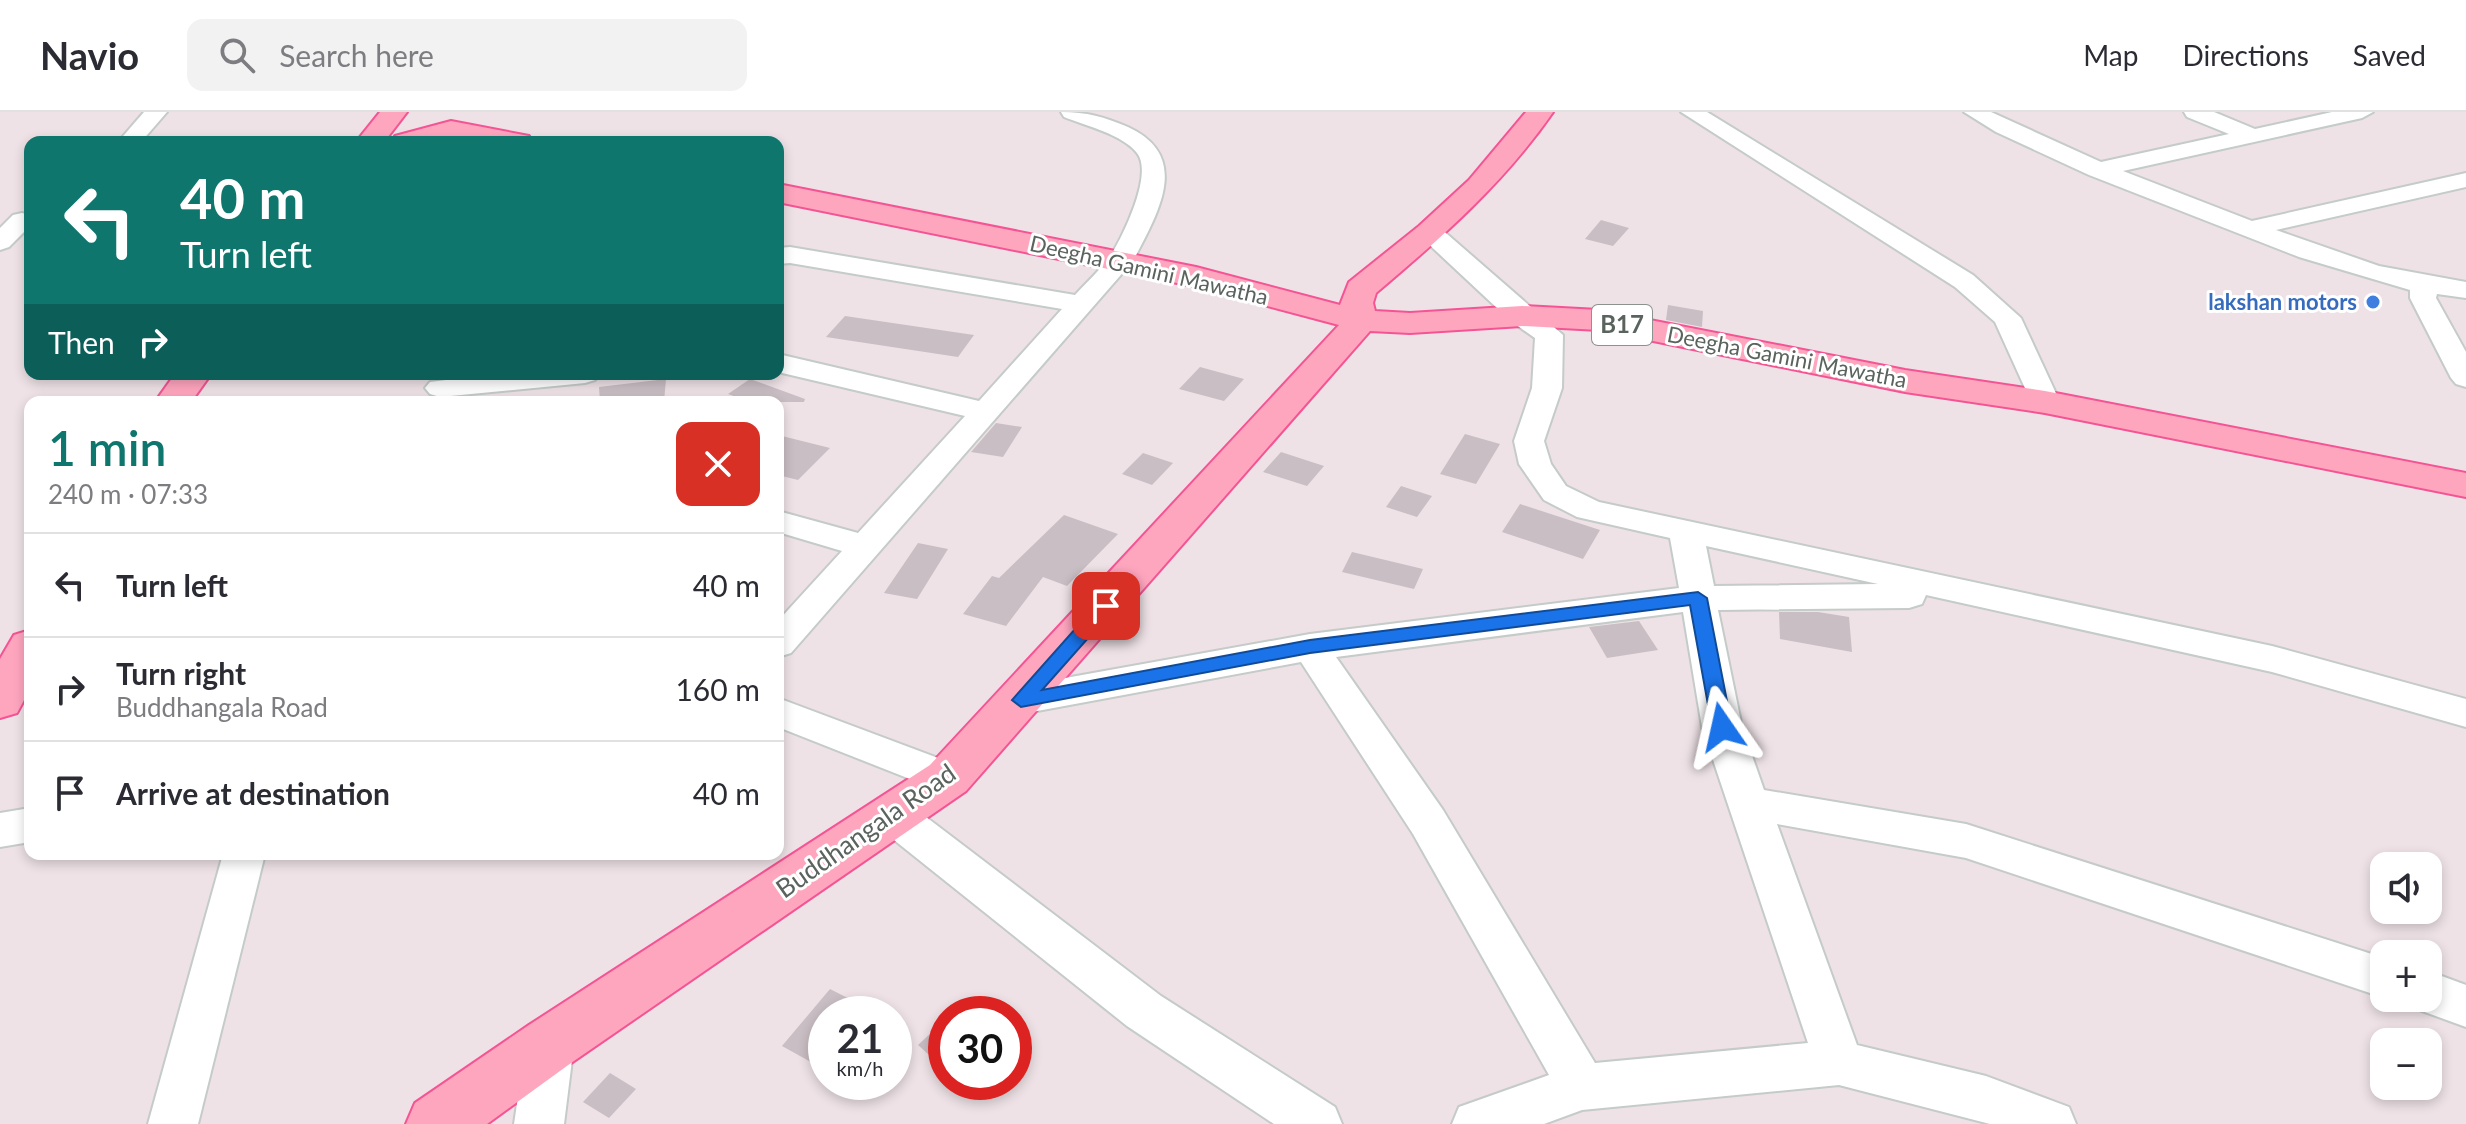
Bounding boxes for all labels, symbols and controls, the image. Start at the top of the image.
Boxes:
search box [187,19,747,91]
text: Navio [40,32,139,78]
icon: search [215,33,259,77]
text: Search here [279,37,434,73]
text: Map [2083,38,2138,72]
text: Directions [2182,38,2309,72]
text: Saved [2353,38,2426,72]
text: 40 m [180,164,305,231]
icon: left [48,168,152,272]
street label: Deegha Gamini Mawatha [1027,229,1271,310]
text: Turn left [180,232,312,276]
place label: lakshan motors [2208,288,2357,315]
marker: lakshan motors [2364,293,2382,311]
road number: B17 [1592,305,1652,345]
icon: right [131,320,175,364]
street label: Deegha Gamini Mawatha [1665,320,1909,393]
text: Then [48,324,115,360]
text: 1 min [48,419,166,476]
button: close [676,422,760,506]
text: 240 m · 07:33 [48,478,208,510]
icon: left [48,563,92,607]
text: Turn left [116,567,228,603]
text: 40 m [693,567,760,603]
pin [1072,572,1140,640]
icon: arrive [1084,584,1128,628]
text: Turn right [116,655,246,691]
icon: right [48,667,92,711]
text: 160 m [675,671,760,707]
position arrow [1680,685,1764,769]
text: Buddhangala Road [116,691,328,723]
street label: Buddhangala Road [769,756,961,904]
icon: arrive [48,771,92,815]
text: Arrive at destination [116,775,390,811]
text: 40 m [693,775,760,811]
map controls [2370,852,2442,1100]
button: sound [2370,852,2442,924]
button: + [2370,940,2442,1012]
speed limit sign: 30 [928,996,1032,1100]
text: 21 [837,1014,883,1062]
button: − [2370,1028,2442,1100]
text: km/h [837,1056,883,1080]

